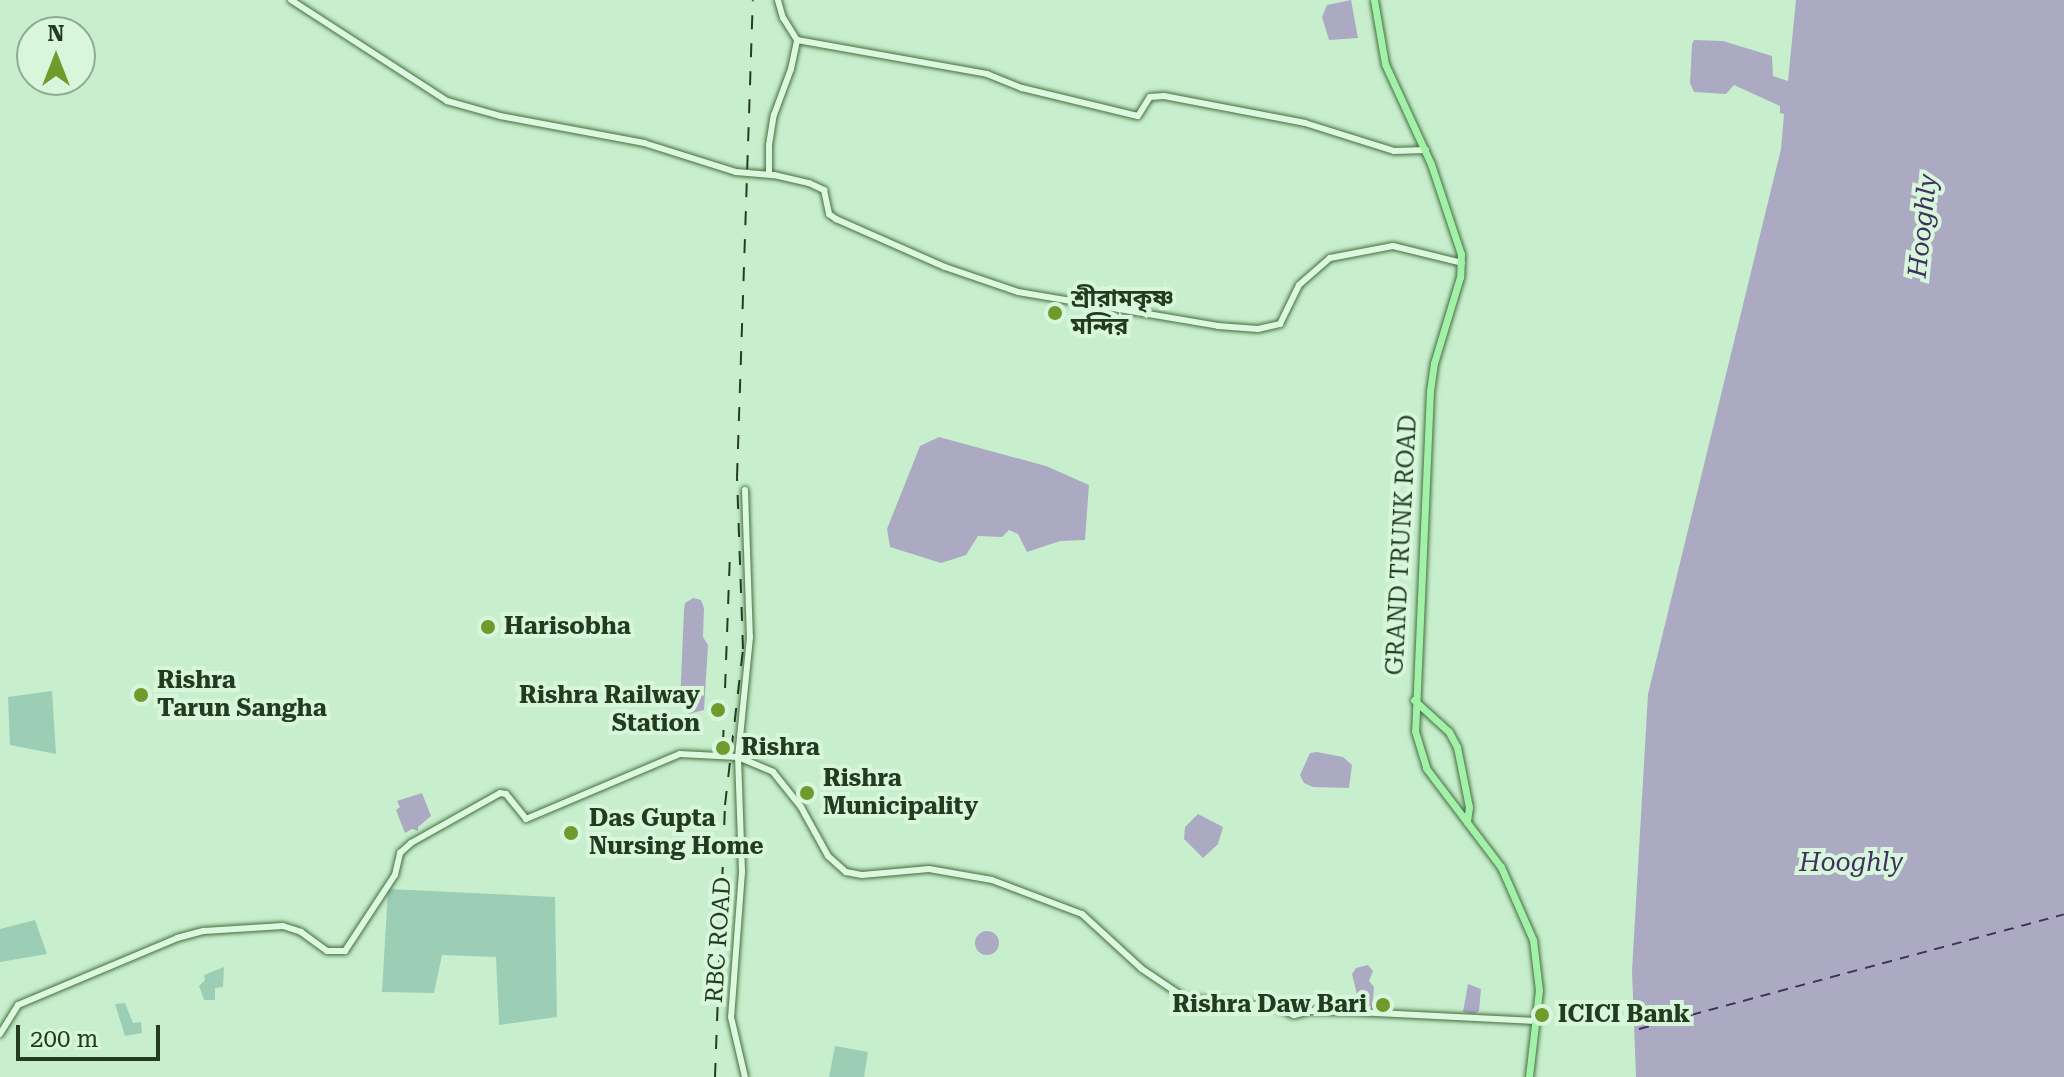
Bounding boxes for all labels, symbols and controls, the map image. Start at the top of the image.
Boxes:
north arrow [16,16,96,96]
text: N [48,21,64,46]
water label: Hooghly [1902,173,1944,279]
place label: শ্রীরামকৃষ্ণ মন্দির [1071,285,1174,341]
marker: শ্রীরামকৃষ্ণ মন্দির [1046,304,1064,322]
street label: GRAND TRUNK ROAD [1381,414,1423,676]
place label: Harisobha [504,613,631,641]
marker: Harisobha [479,618,497,636]
place label: Rishra Tarun Sangha [157,667,327,723]
place label: Rishra Railway Station [519,682,700,738]
marker: Rishra Tarun Sangha [132,686,150,704]
marker: Rishra Railway Station [707,699,729,721]
place label: Rishra [741,734,820,762]
marker: Rishra [712,737,734,759]
place label: Rishra Municipality [823,765,978,821]
marker: Rishra Municipality [798,784,816,802]
place label: Das Gupta Nursing Home [589,805,764,861]
marker: Das Gupta Nursing Home [560,822,582,844]
water label: Hooghly [1799,847,1903,879]
street label: RBC ROAD [700,876,738,1004]
place label: Rishra Daw Bari [1172,991,1367,1019]
marker: Rishra Daw Bari [1374,996,1392,1014]
place label: ICICI Bank [1558,1001,1690,1029]
marker: ICICI Bank [1533,1006,1551,1024]
scale bar [20,1009,164,1059]
text: 200 m [30,1025,98,1053]

